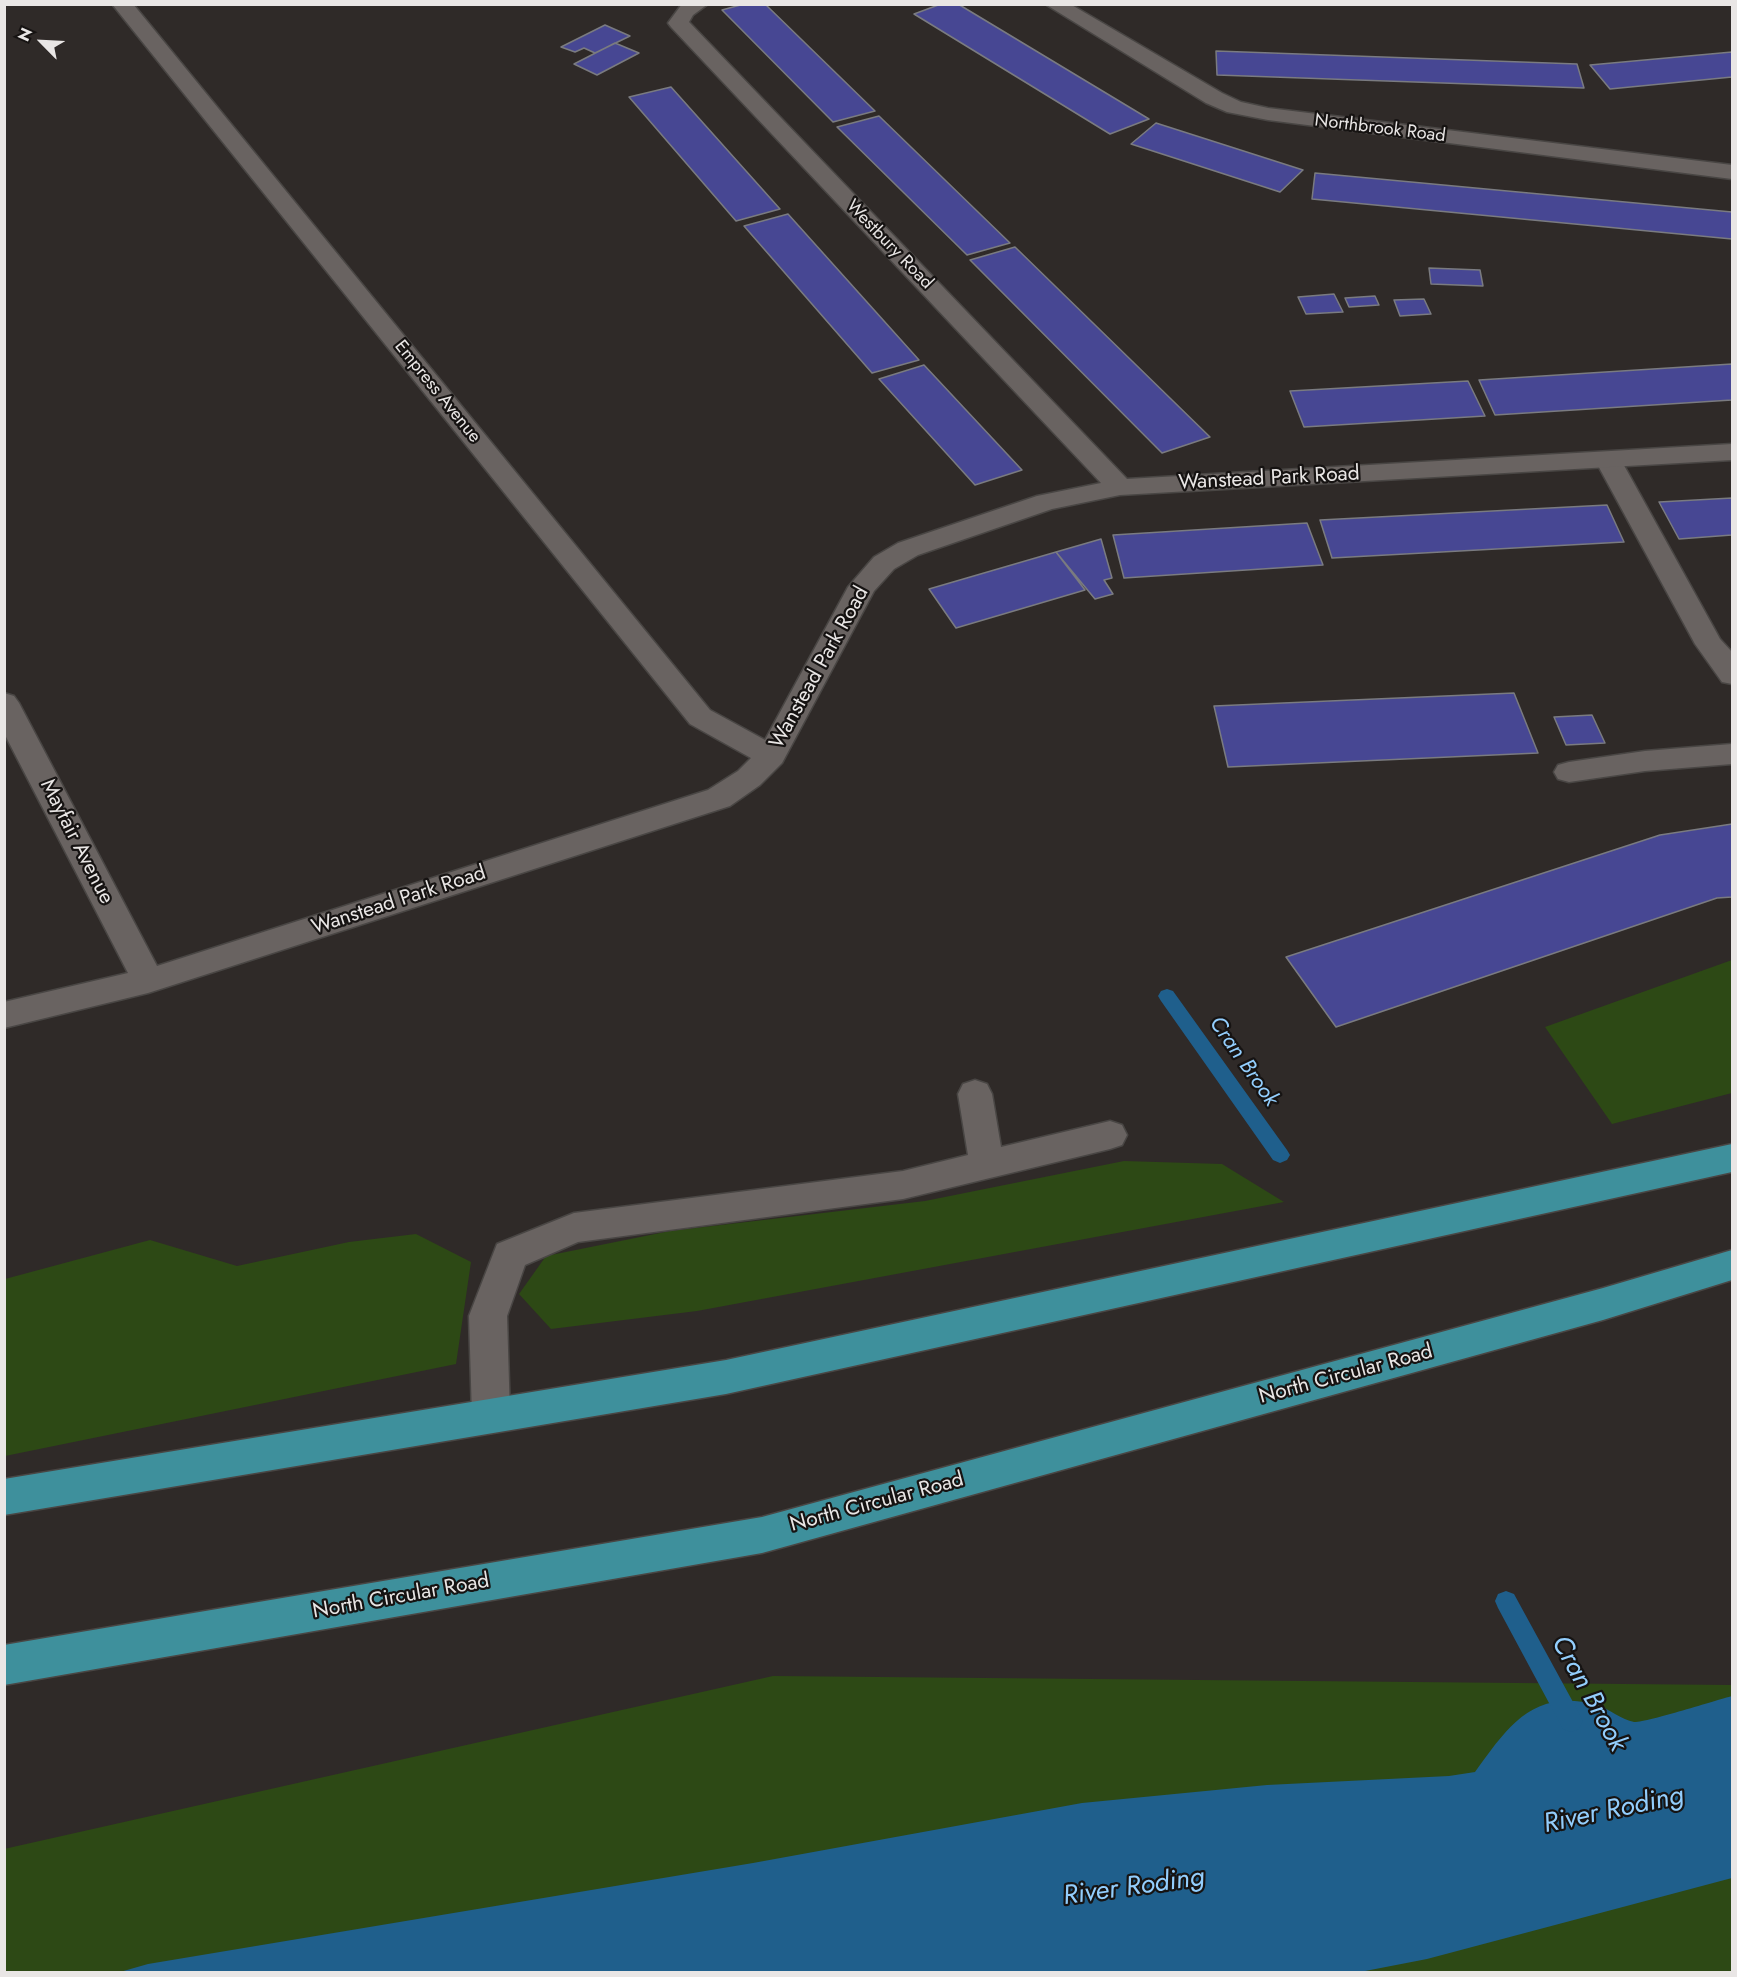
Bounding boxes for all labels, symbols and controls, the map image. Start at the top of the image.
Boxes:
north arrow [12,12,72,72]
text: N [12,24,38,45]
street label: Northbrook Road [1313,110,1447,148]
street label: Westbury Road [841,196,937,294]
street label: Empress Avenue [389,336,485,448]
street label: Wanstead Park Road [1178,462,1360,496]
street label: Wanstead Park Road [765,583,875,753]
street label: Mayfair Avenue [34,775,118,909]
street label: Wanstead Park Road [309,861,489,941]
water label: Cran Brook [1202,1012,1284,1112]
street label: North Circular Road [1256,1340,1436,1410]
street label: North Circular Road [787,1468,967,1538]
street label: North Circular Road [311,1569,491,1625]
water label: Cran Brook [1543,1631,1633,1757]
water label: River Roding [1541,1780,1687,1842]
water label: River Roding [1061,1862,1207,1914]

